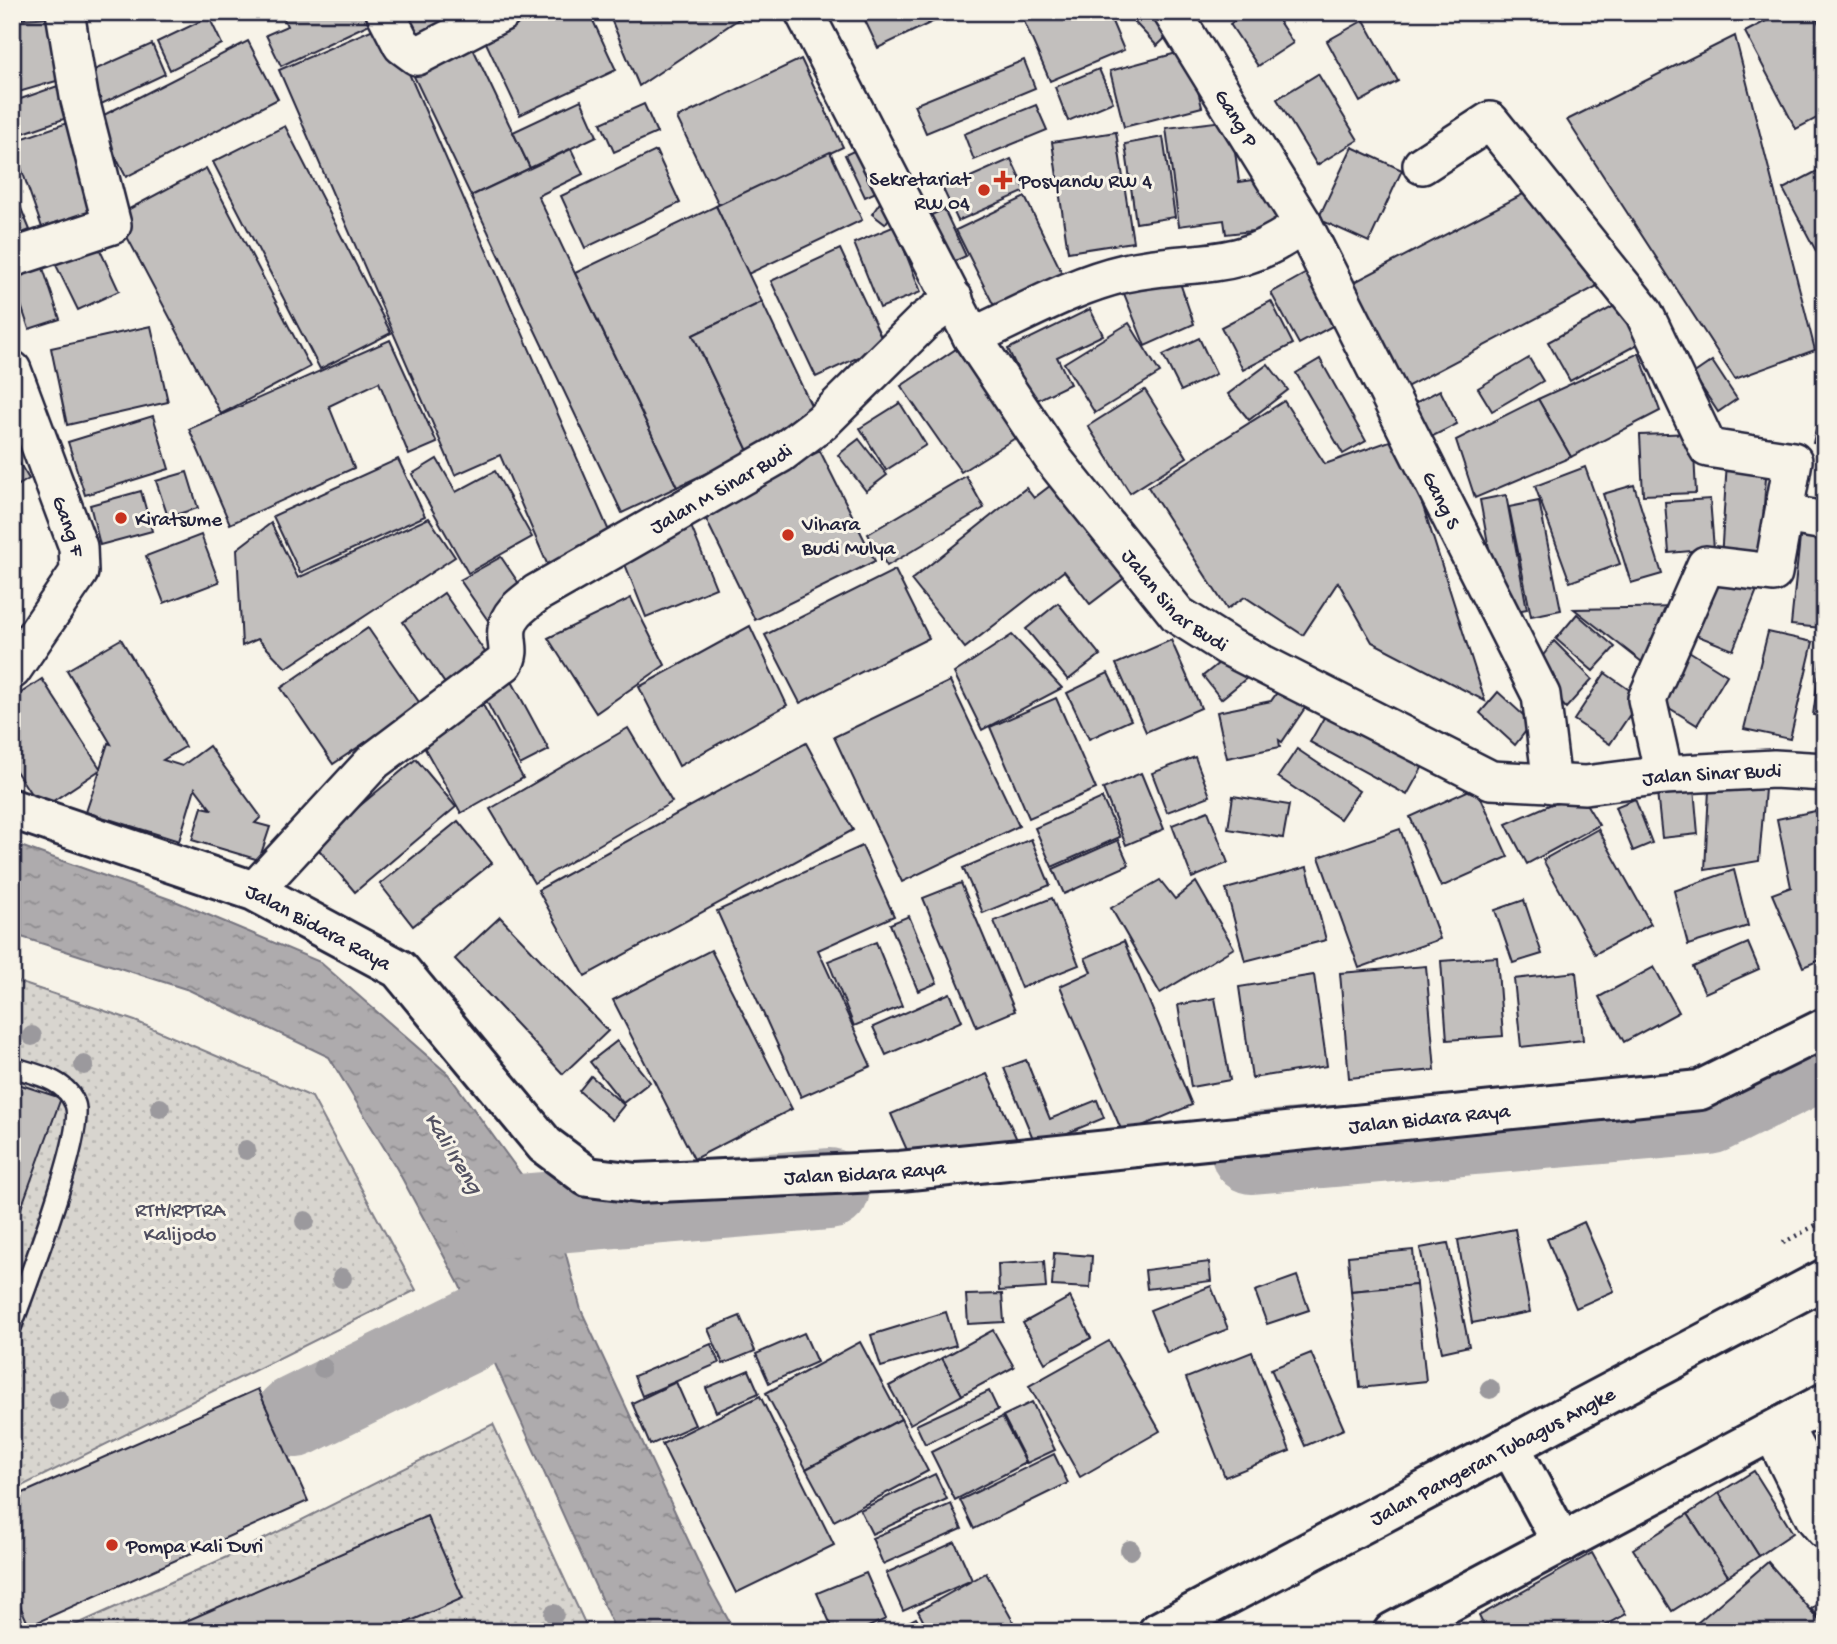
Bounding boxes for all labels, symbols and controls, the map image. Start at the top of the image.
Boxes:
street label: Gang P [1207,86,1262,153]
place label: Sekretariat RW 04 [869,169,972,218]
marker: Posyandu RW 4 [993,170,1013,190]
place label: Posyandu RW 4 [1018,171,1152,196]
marker: Sekretariat RW 04 [976,182,992,198]
street label: Jalan M Sinar Budi [647,440,799,542]
street label: Gang S [1414,468,1464,535]
street label: Gang F [44,493,87,557]
place label: Kiratsume [135,509,223,534]
marker: Kiratsume [113,510,129,526]
place label: Vihara Budi Mulya [801,514,897,563]
marker: Vihara Budi Mulya [780,527,796,543]
street label: Jalan Sinar Budi [1114,545,1232,659]
street label: Jalan Sinar Budi [1641,760,1782,794]
street label: Jalan Bidara Raya [242,880,396,979]
street label: Jalan Bidara Raya [1348,1100,1513,1142]
water label: Kali Ireng [417,1108,488,1201]
street label: Jalan Bidara Raya [784,1157,949,1192]
park label: RTH/RPTRA Kalijodo [135,1200,227,1249]
street label: Jalan Pangeran Tubagus Angke [1367,1383,1622,1533]
place label: Pompa Kali Duri [125,1536,263,1561]
marker: Pompa Kali Duri [104,1537,120,1553]

